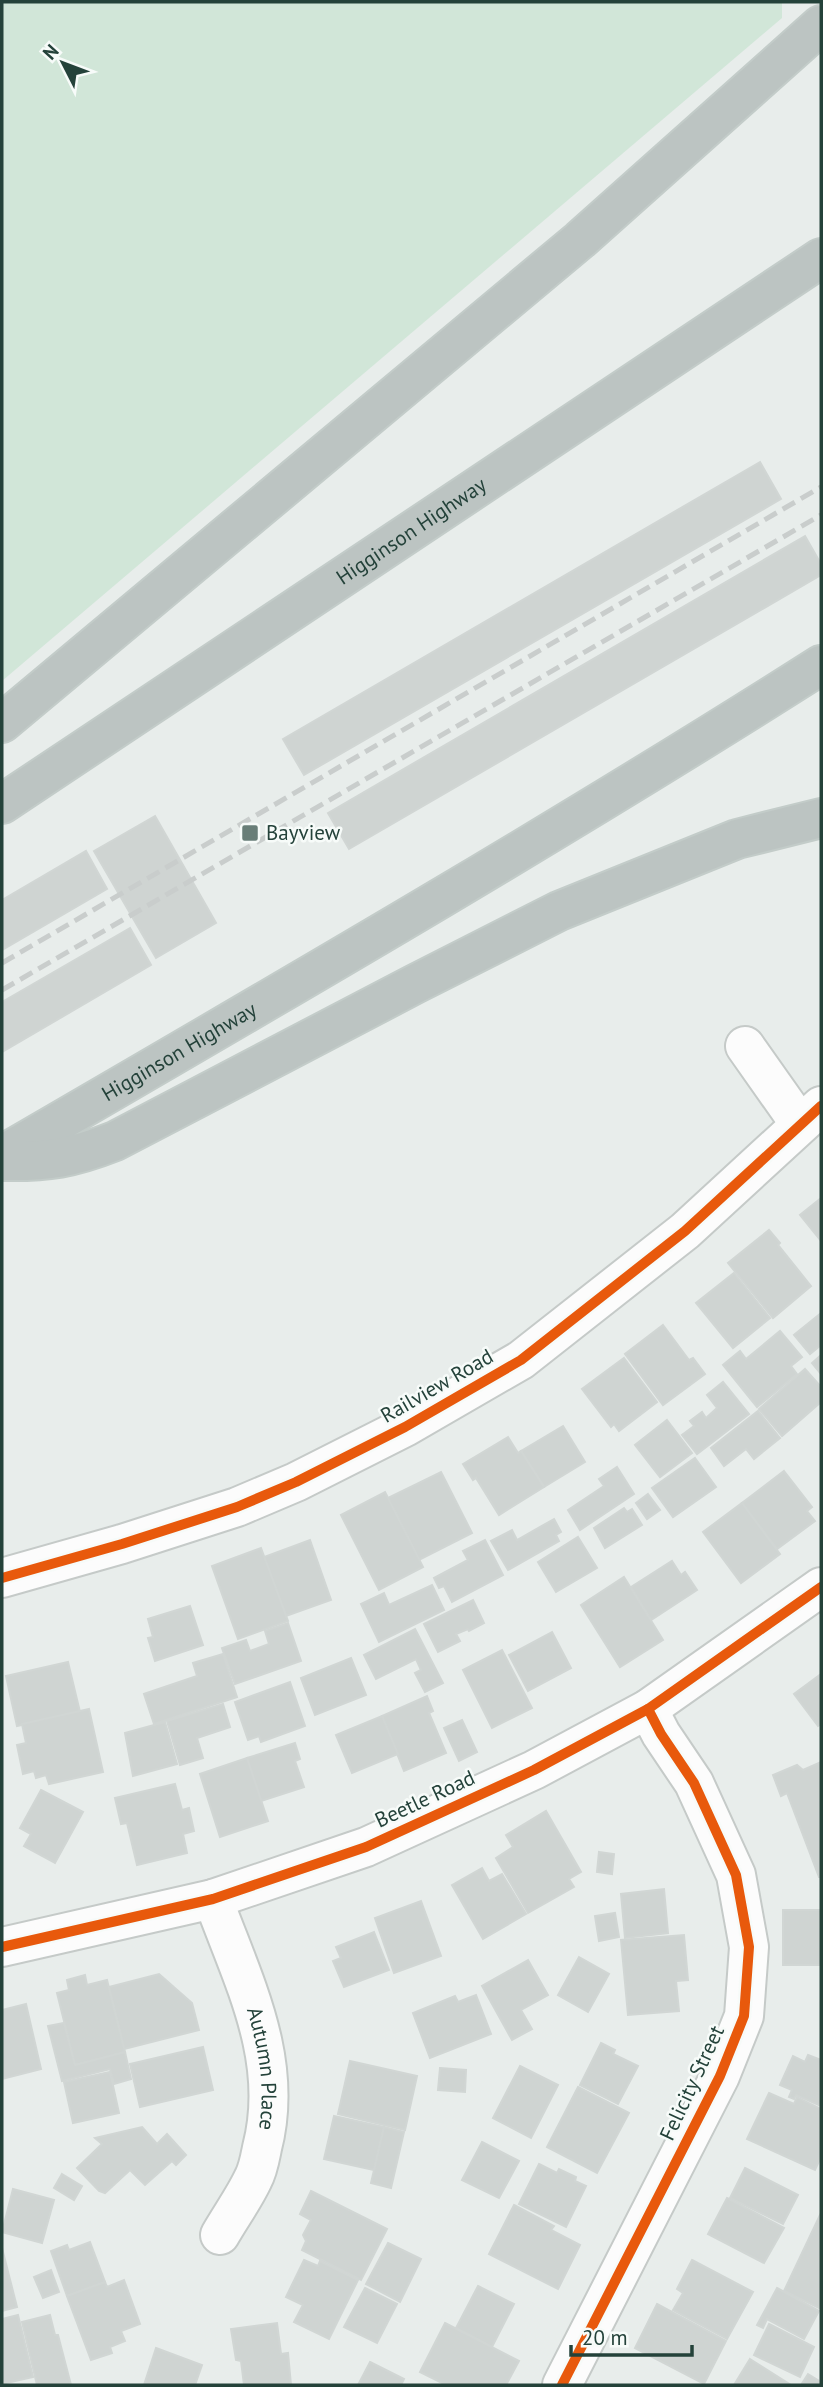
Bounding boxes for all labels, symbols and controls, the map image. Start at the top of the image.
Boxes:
north arrow [28,28,98,98]
text: N [37,39,63,64]
street label: Higginson Highway [331,471,492,590]
place label: Bayview [266,819,341,846]
marker: Bayview [240,823,260,843]
street label: Higginson Highway [97,996,261,1107]
street label: Railview Road [376,1342,498,1429]
street label: Beetle Road [370,1764,479,1833]
street label: Autumn Place [241,2004,283,2132]
street label: Felicity Street [653,2021,730,2145]
scale bar [571,2314,692,2358]
text: 20 m [582,2324,628,2351]

